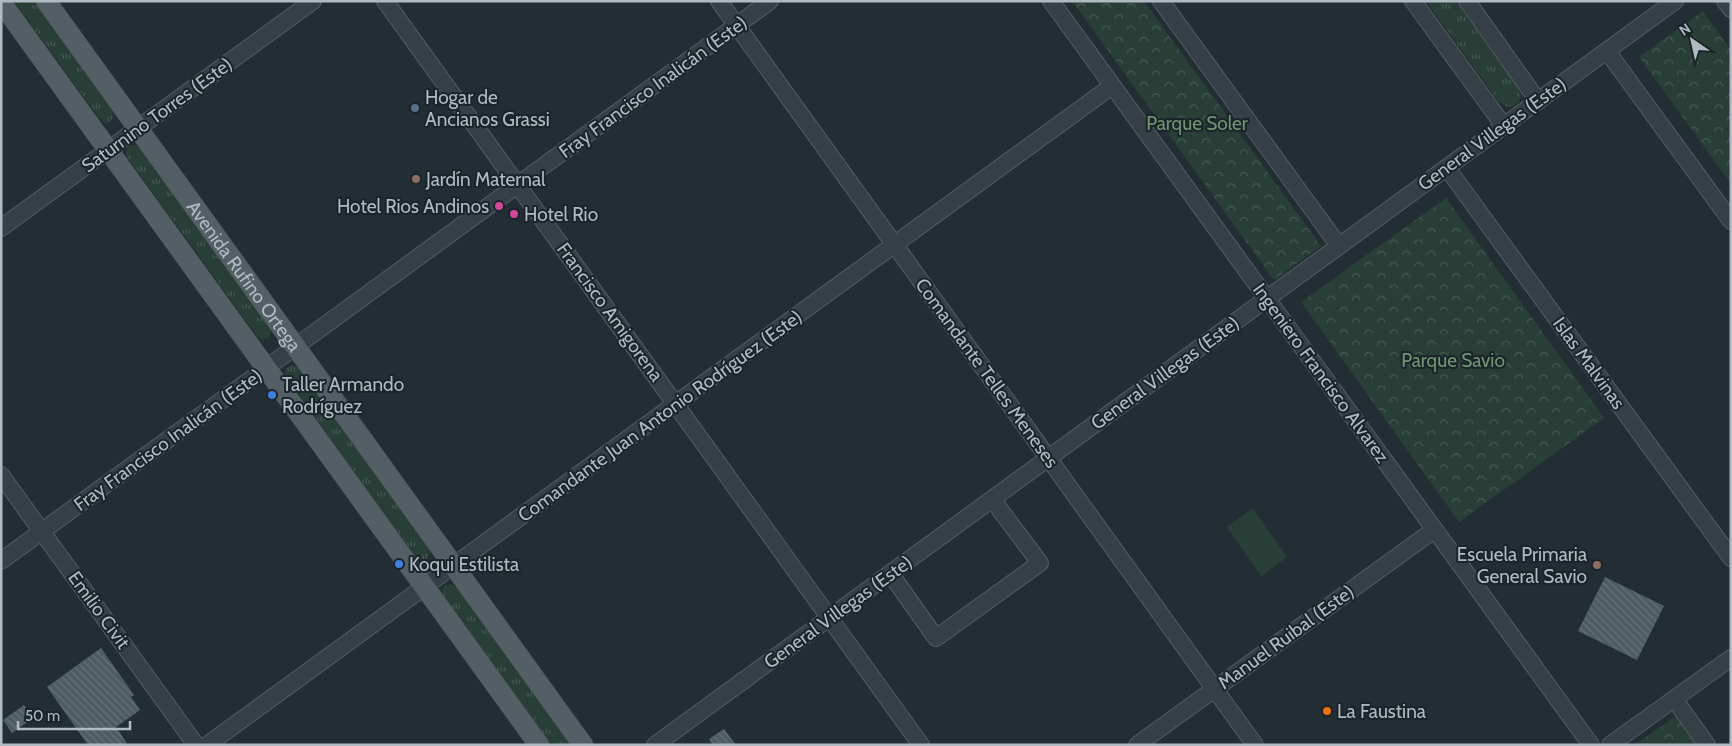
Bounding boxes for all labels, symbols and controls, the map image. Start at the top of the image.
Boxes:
street label: Fray Francisco Inalicán (Este) [554,11,752,163]
north arrow [1667,15,1717,65]
text: N [1676,19,1694,39]
street label: Saturnino Torres (Este) [77,53,237,177]
street label: General Villegas (Este) [1413,72,1571,196]
place label: Hogar de Ancianos Grassi [425,86,550,131]
marker: Hogar de Ancianos Grassi [409,102,421,114]
park label: Parque Soler [1146,112,1248,135]
place label: Jardín Maternal [425,168,546,191]
marker: Jardín Maternal [410,173,422,185]
place label: Hotel Rios Andinos [337,195,489,218]
street label: Avenida Rufino Ortega [182,196,307,356]
marker: Hotel Rios Andinos [493,200,505,212]
place label: Hotel Rio [524,203,598,226]
marker: Hotel Rio [508,208,520,220]
street label: Francisco Amigorena [552,238,668,386]
street label: Comandante Telles Meneses [911,274,1064,472]
street label: Ingeniero Francisco Alvarez [1248,279,1394,467]
street label: Comandante Juan Antonio Rodríguez (Este) [513,305,807,527]
street label: General Villegas (Este) [1086,311,1244,435]
street label: Islas Malvinas [1548,313,1630,414]
park label: Parque Savio [1401,349,1505,372]
street label: Fray Francisco Inalicán (Este) [69,364,267,516]
place label: Taller Armando Rodríguez [282,373,404,418]
marker: Taller Armando Rodríguez [266,389,278,401]
place label: Escuela Primaria General Savio [1457,543,1587,588]
street label: General Villegas (Este) [759,550,917,674]
place label: Koqui Estilista [409,553,519,576]
marker: Koqui Estilista [393,558,405,570]
marker: Escuela Primaria General Savio [1591,559,1603,571]
street label: Emilio Civit [63,567,135,654]
street label: Manuel Ruibal (Este) [1213,580,1359,694]
scale bar [18,698,130,730]
place label: La Faustina [1337,700,1426,723]
marker: La Faustina [1321,705,1333,717]
text: 50 m [25,707,60,725]

